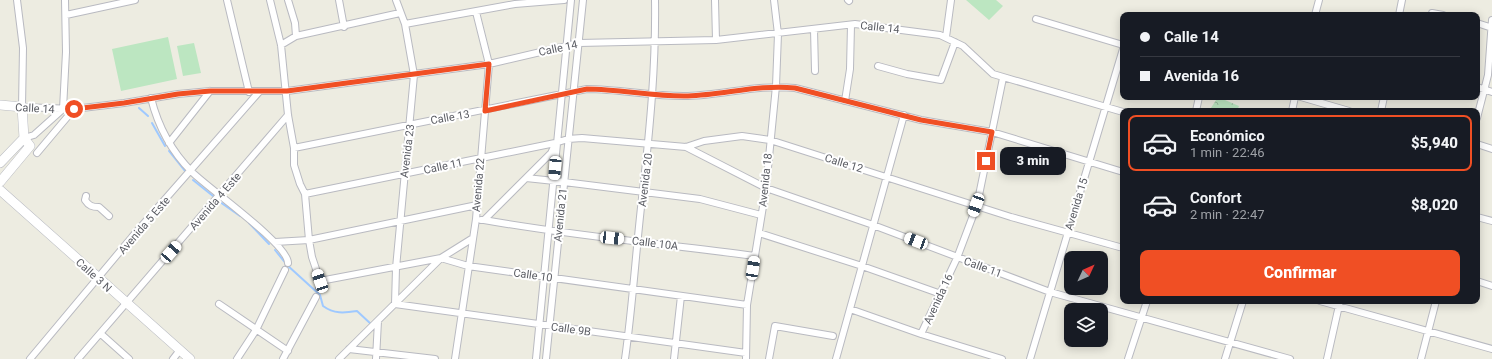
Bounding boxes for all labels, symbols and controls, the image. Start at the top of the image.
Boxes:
street label: Calle 14 [860,19,900,36]
text: Calle 14 [1164,28,1219,46]
street label: Calle 14 [537,38,579,59]
text: Avenida 16 [1164,67,1239,85]
route start [65,100,83,118]
street label: Calle 14 [15,101,55,116]
street label: Calle 13 [430,108,471,127]
street label: Avenida 23 [398,123,417,179]
icon: car [1142,125,1178,161]
text: Económico [1190,127,1265,145]
text: $5,940 [1411,134,1458,152]
text: 1 min · 22:46 [1190,145,1265,160]
callout: 3 min [1000,147,1066,175]
street label: Calle 12 [823,151,865,175]
street label: Avenida 20 [636,152,655,208]
route end [977,152,995,170]
street label: Avenida 18 [756,153,775,208]
text: 3 min [1017,153,1049,168]
street label: Calle 11 [422,156,464,177]
car [548,156,562,180]
street label: Avenida 22 [470,158,487,213]
street label: Avenida 4 Este [187,170,244,233]
street label: Avenida 15 [1062,176,1091,232]
icon: car [1142,187,1178,223]
street label: Avenida 21 [551,188,570,243]
text: Confort [1190,189,1241,207]
car [966,192,986,218]
street label: Avenida 5 Este [116,194,173,257]
text: $8,020 [1411,196,1458,214]
text: 2 min · 22:47 [1190,207,1265,222]
car [599,231,625,245]
car [903,231,929,251]
street label: Calle 10A [631,234,680,253]
car [159,239,183,265]
button: Confirmar [1140,250,1460,296]
north arrow [1064,251,1108,295]
map controls [1064,251,1108,347]
car [745,255,761,281]
street label: Calle 11 [962,255,1004,280]
street label: Calle 3 N [73,256,114,295]
street label: Calle 10 [513,266,553,285]
car [310,268,330,294]
street label: Avenida 16 [921,272,956,326]
button: layers [1064,303,1108,347]
street label: Calle 9B [550,320,592,339]

